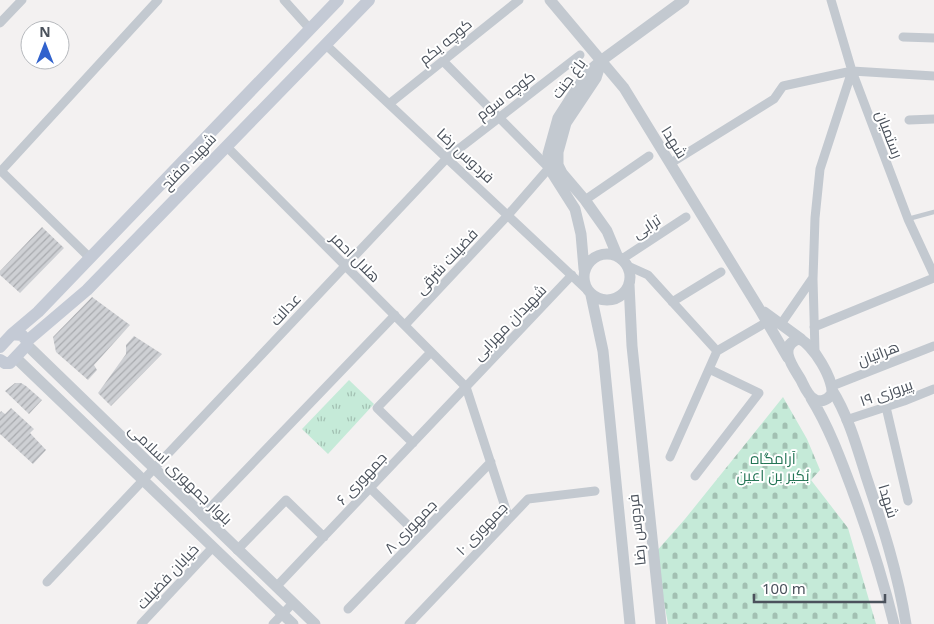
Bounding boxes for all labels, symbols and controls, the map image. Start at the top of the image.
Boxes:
street label: کوچه یکم [414,13,476,69]
north arrow [20,20,70,70]
text: N [39,22,51,41]
street label: باغ جنت [546,54,591,103]
street label: کوچه سوم [471,66,539,125]
street label: رستمیان [871,107,908,161]
street label: شهدا [657,122,693,162]
street label: فردوس رضا [432,123,499,188]
street label: شهید مفتح [156,128,222,195]
street label: ترابی [628,209,664,243]
street label: فضیلت شرقی [410,224,482,299]
street label: هلال احمر [326,227,385,286]
street label: شهیدان مهرابی [468,280,551,365]
street label: عدالت [265,289,305,329]
street label: هراتیان [854,336,902,371]
street label: پیروزی ۱۹ [857,374,915,411]
street label: بلوار جمهوری اسلامی [124,419,237,529]
street label: جمهوری ۶ [331,447,391,509]
park label: آرامگاه بُکیر بن اعین [737,448,810,486]
street label: شهدا [873,482,904,521]
street label: فردوس رضا [622,493,651,567]
street label: جمهوری ۸ [379,495,441,558]
street label: جمهوری ۱۰ [451,497,512,560]
street label: خیابان فضیلت [132,539,203,614]
scale bar [754,572,885,604]
text: 100 m [762,578,806,598]

